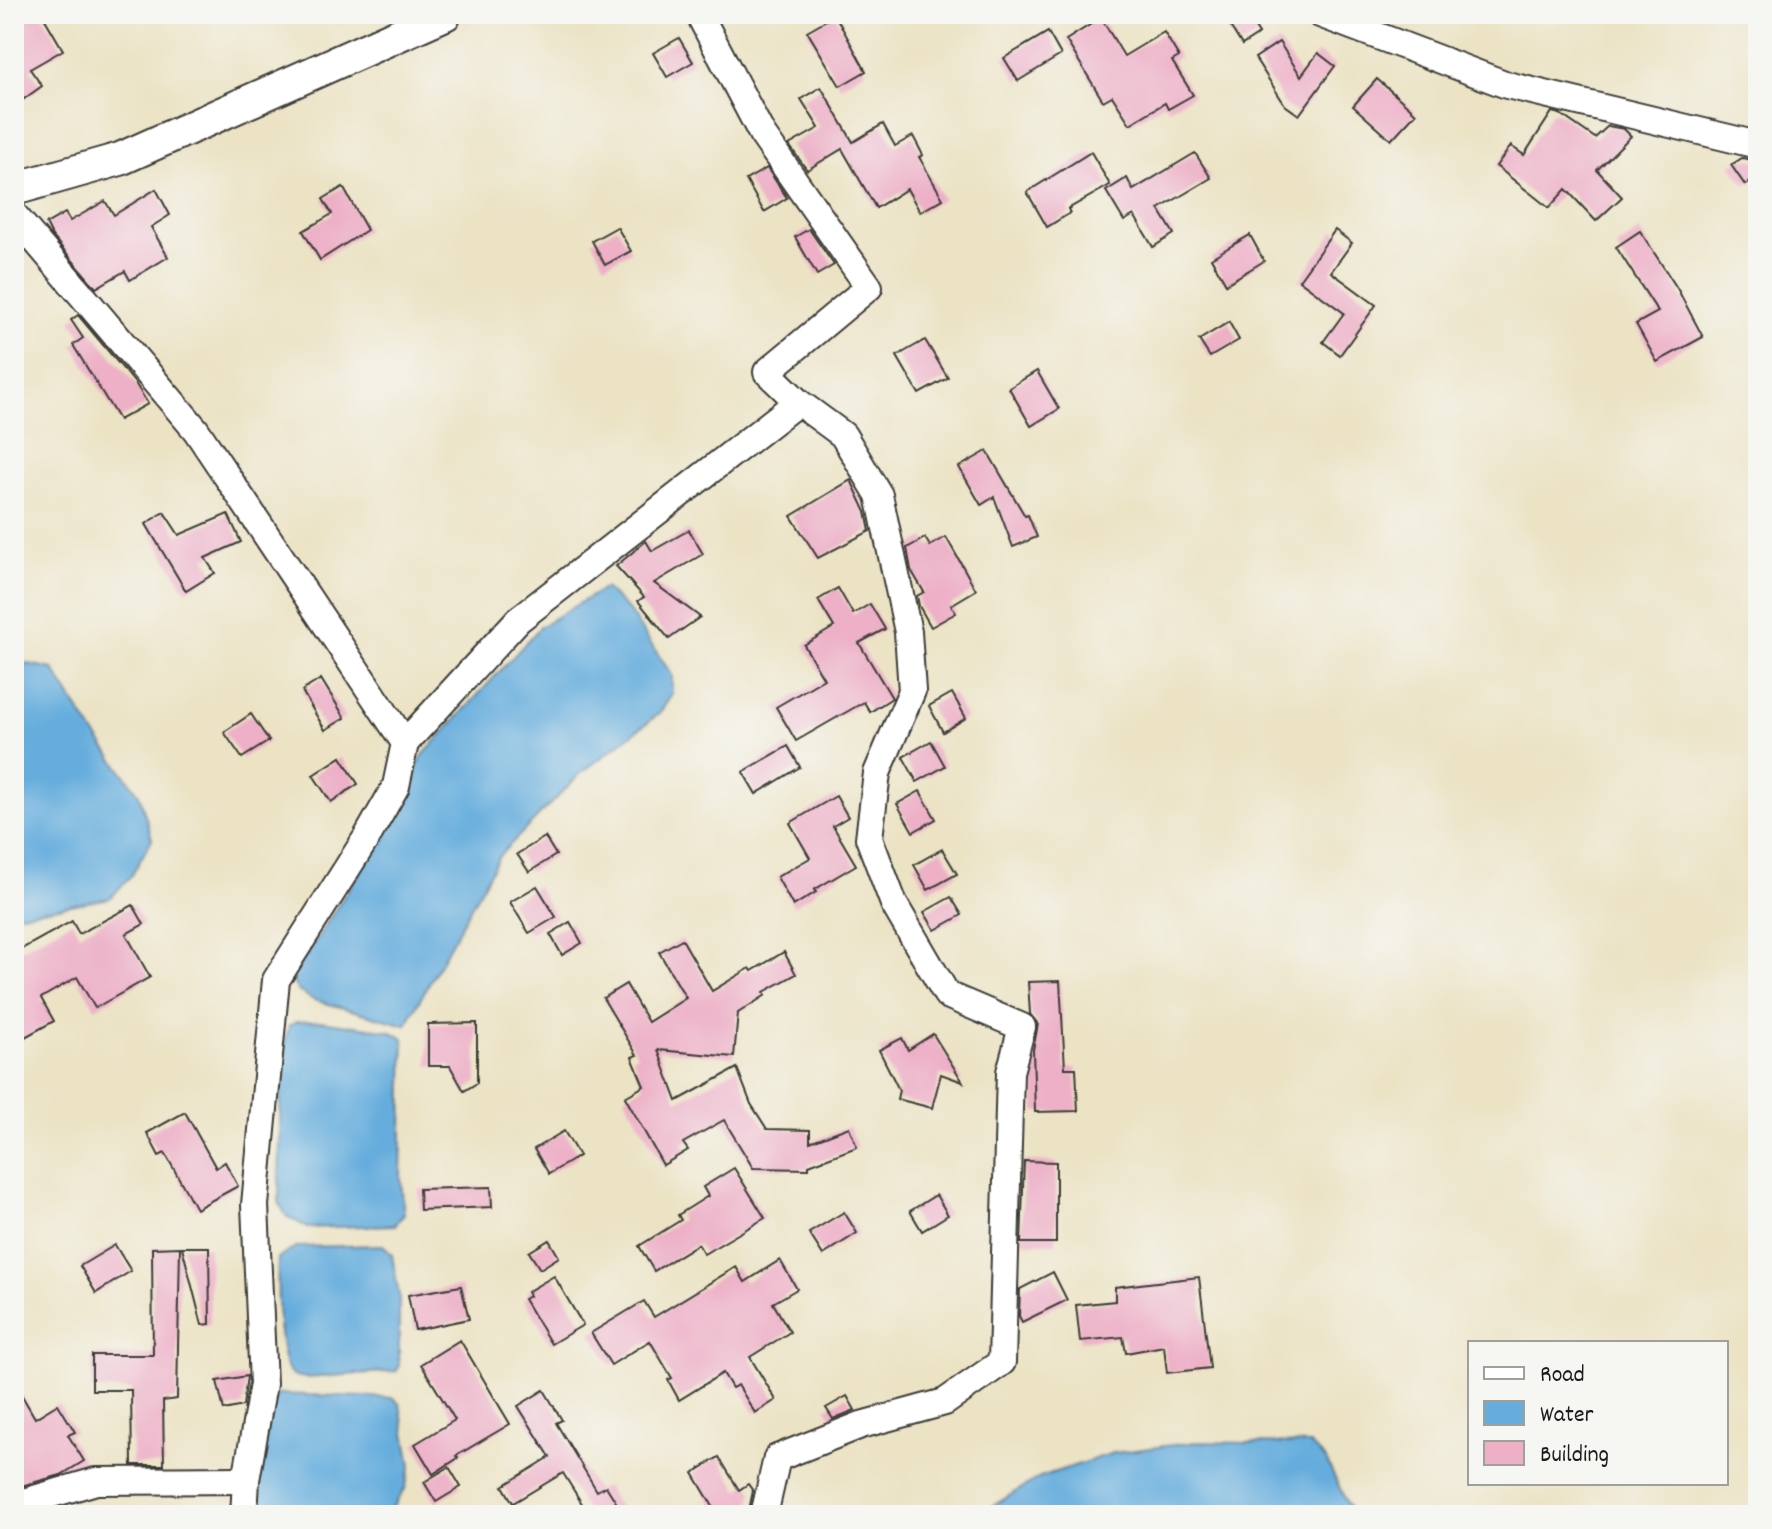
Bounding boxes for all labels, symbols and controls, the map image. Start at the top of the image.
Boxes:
legend [1468,1341,1728,1485]
text: Road [1540,1359,1585,1393]
text: Water [1540,1399,1593,1433]
text: Building [1540,1439,1609,1473]

